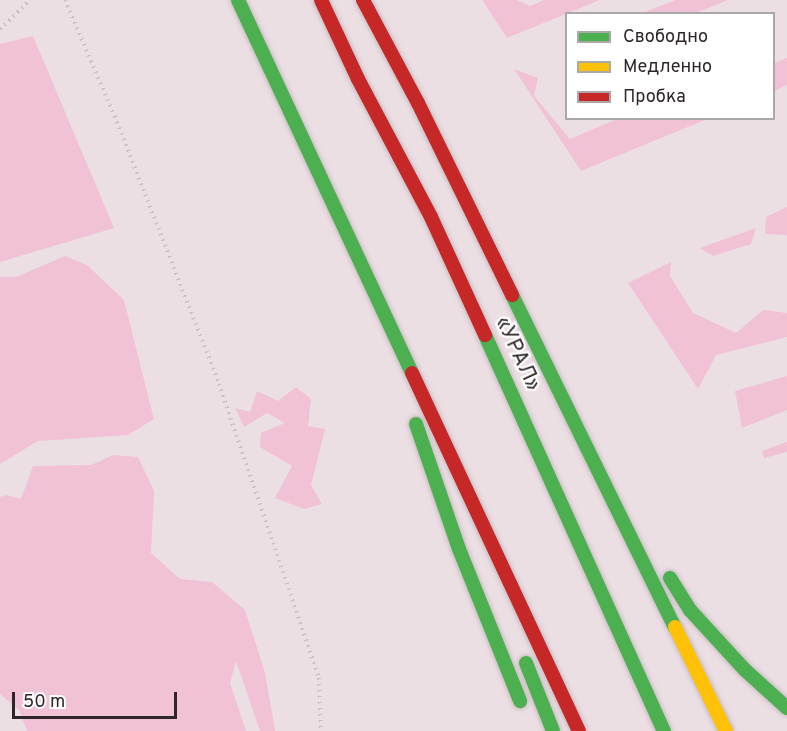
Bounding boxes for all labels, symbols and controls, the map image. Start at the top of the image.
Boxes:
legend [565,12,775,120]
text: Свободно [623,26,708,49]
text: Медленно [623,56,712,79]
text: Пробка [623,86,686,109]
street label: «УРАЛ» [489,313,545,395]
scale bar [15,680,180,718]
text: 50 m [23,691,65,714]

